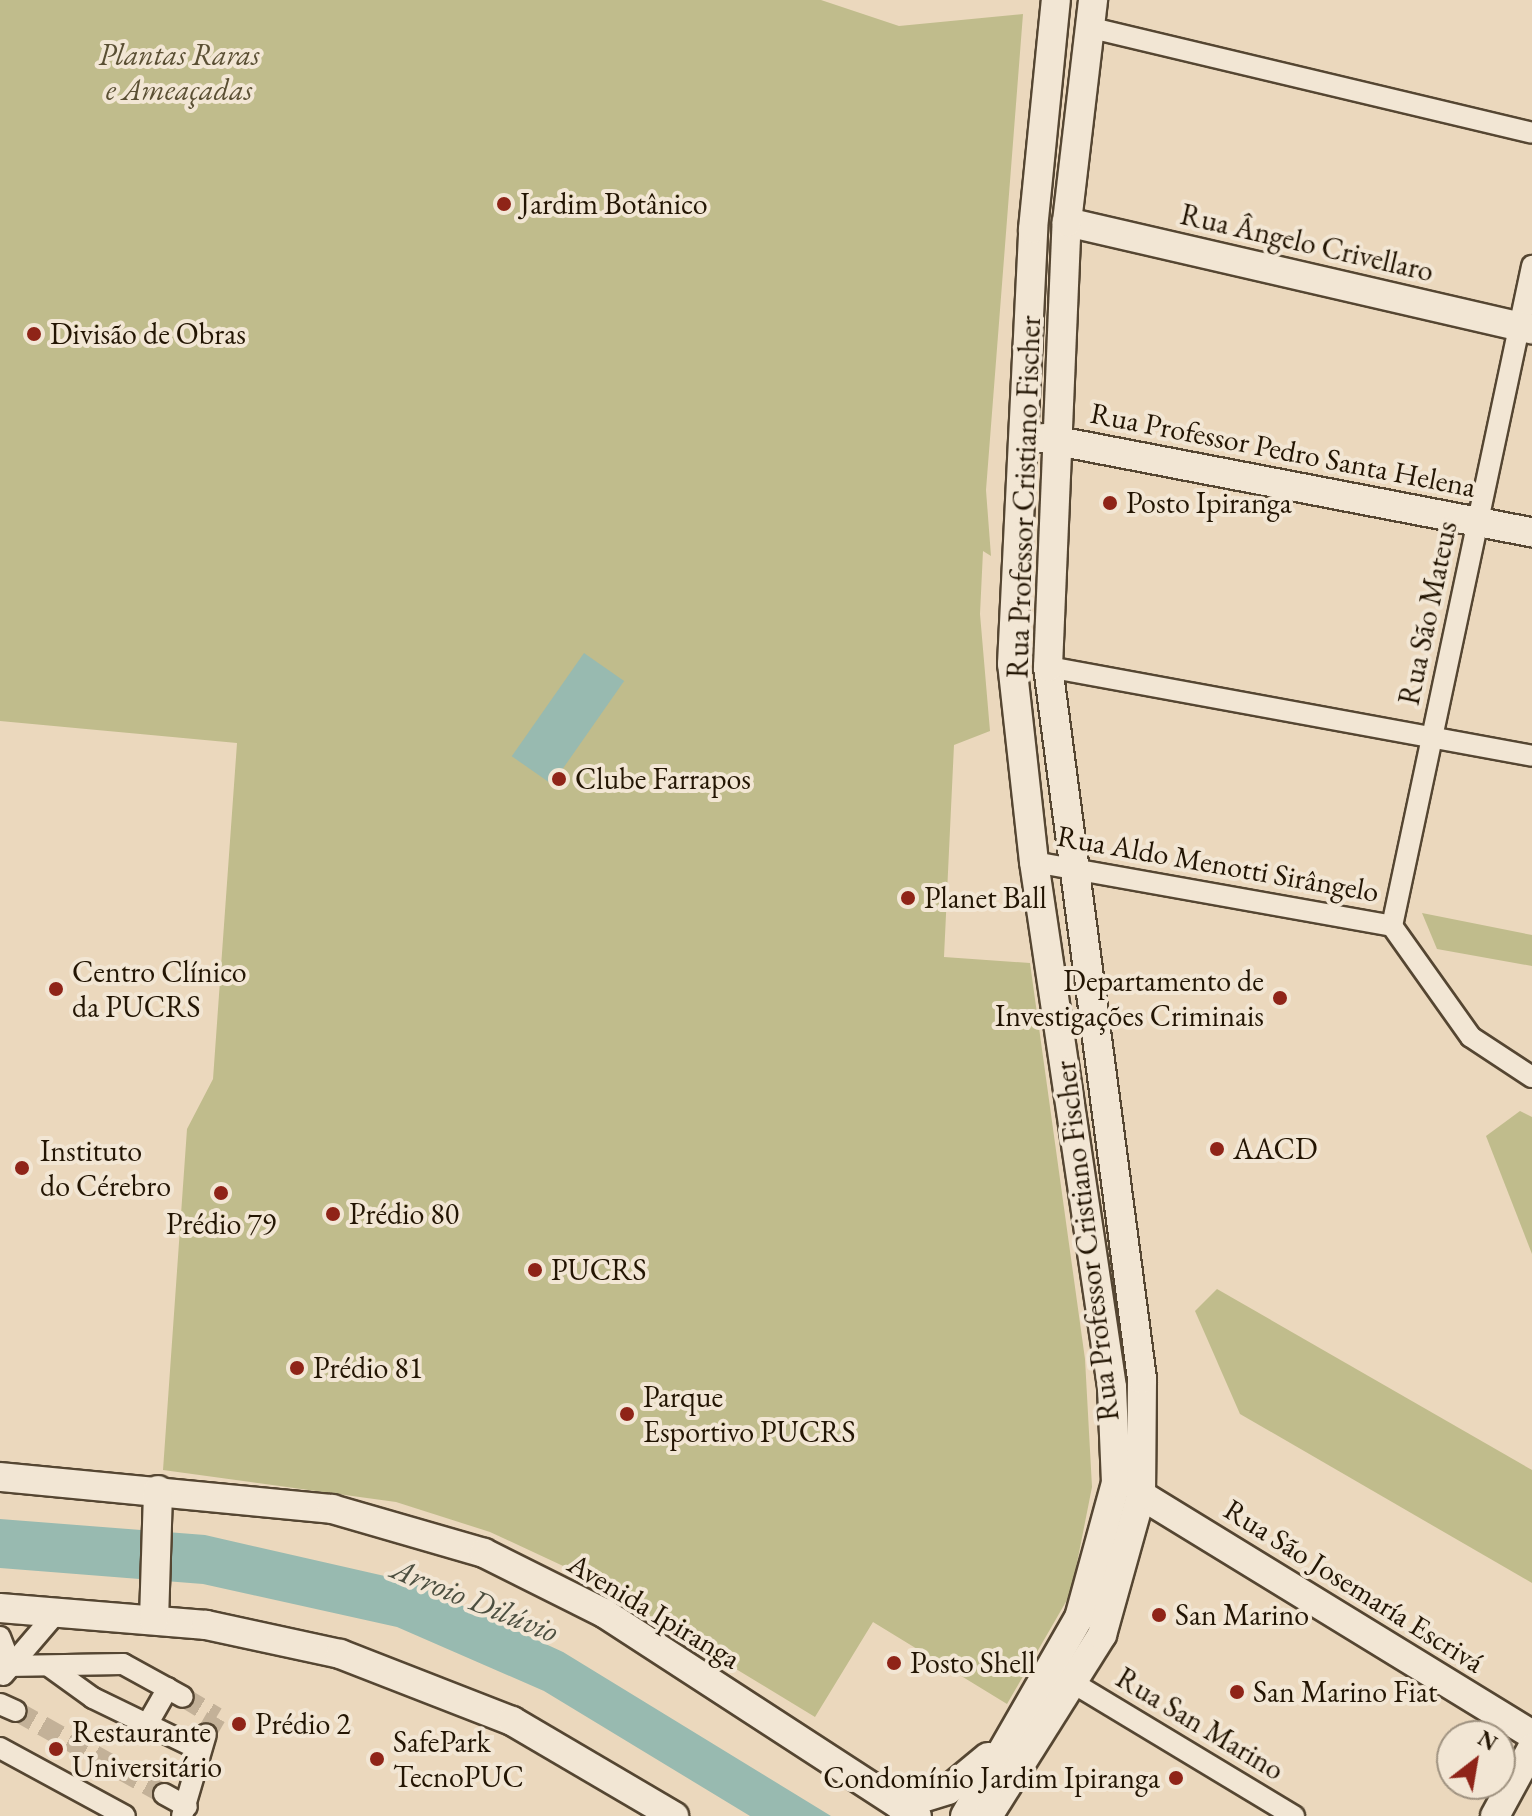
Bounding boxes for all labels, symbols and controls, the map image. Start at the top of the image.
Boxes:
park label: Plantas Raras e Ameaçadas [98,37,260,108]
place label: Jardim Botânico [520,186,708,222]
marker: Jardim Botânico [495,195,513,213]
street label: Rua Ângelo Crivellaro [1177,196,1437,290]
street label: Rua Professor Cristiano Fischer [1000,315,1048,679]
place label: Divisão de Obras [50,316,246,352]
marker: Divisão de Obras [25,325,43,343]
street label: Rua Professor Pedro Santa Helena [1087,395,1479,505]
place label: Posto Ipiranga [1126,485,1292,521]
marker: Posto Ipiranga [1101,494,1119,512]
street label: Rua São Mateus [1391,518,1465,708]
place label: Clube Farrapos [575,761,751,797]
marker: Clube Farrapos [550,770,568,788]
street label: Rua Aldo Menotti Sirângelo [1054,818,1382,910]
place label: Planet Ball [924,880,1047,916]
marker: Planet Ball [899,889,917,907]
place label: Centro Clínico da PUCRS [72,954,247,1024]
place label: Departamento de Investigações Criminais [995,963,1264,1034]
marker: Centro Clínico da PUCRS [47,980,65,998]
marker: Departamento de Investigações Criminais [1271,989,1289,1007]
street label: Rua Professor Cristiano Fischer [1047,1059,1127,1423]
place label: AACD [1233,1131,1318,1167]
place label: Instituto do Cérebro [40,1133,171,1204]
marker: AACD [1208,1140,1226,1158]
marker: Instituto do Cérebro [11,1157,33,1179]
marker: Prédio 79 [212,1184,230,1202]
place label: Prédio 80 [349,1196,459,1232]
marker: Prédio 80 [324,1205,342,1223]
place label: Prédio 79 [166,1206,276,1242]
place label: PUCRS [551,1252,646,1288]
marker: PUCRS [526,1261,544,1279]
place label: Prédio 81 [313,1350,423,1386]
marker: Prédio 81 [288,1359,306,1377]
place label: Parque Esportivo PUCRS [643,1379,855,1450]
marker: Parque Esportivo PUCRS [618,1405,636,1423]
street label: Rua São Josemaría Escrivá [1217,1491,1491,1681]
street label: Avenida Ipiranga [561,1545,747,1677]
water label: Arroio Dilúvio [386,1549,564,1651]
place label: San Marino [1175,1597,1309,1633]
marker: San Marino [1150,1606,1168,1624]
place label: Posto Shell [910,1645,1035,1681]
marker: Posto Shell [885,1654,903,1672]
street label: Rua San Marino [1110,1660,1290,1788]
place label: San Marino Fiat [1253,1674,1437,1710]
marker: San Marino Fiat [1228,1683,1246,1701]
place label: Prédio 2 [255,1706,351,1742]
place label: Restaurante Universitário [72,1714,222,1784]
marker: Prédio 2 [230,1715,248,1733]
north arrow [1436,1720,1516,1800]
place label: SafePark TecnoPUC [393,1724,524,1794]
text: N [1472,1724,1503,1758]
marker: Restaurante Universitário [47,1740,65,1758]
marker: SafePark TecnoPUC [368,1750,386,1768]
place label: Condomínio Jardim Ipiranga [823,1760,1160,1796]
marker: Condomínio Jardim Ipiranga [1167,1769,1185,1787]

